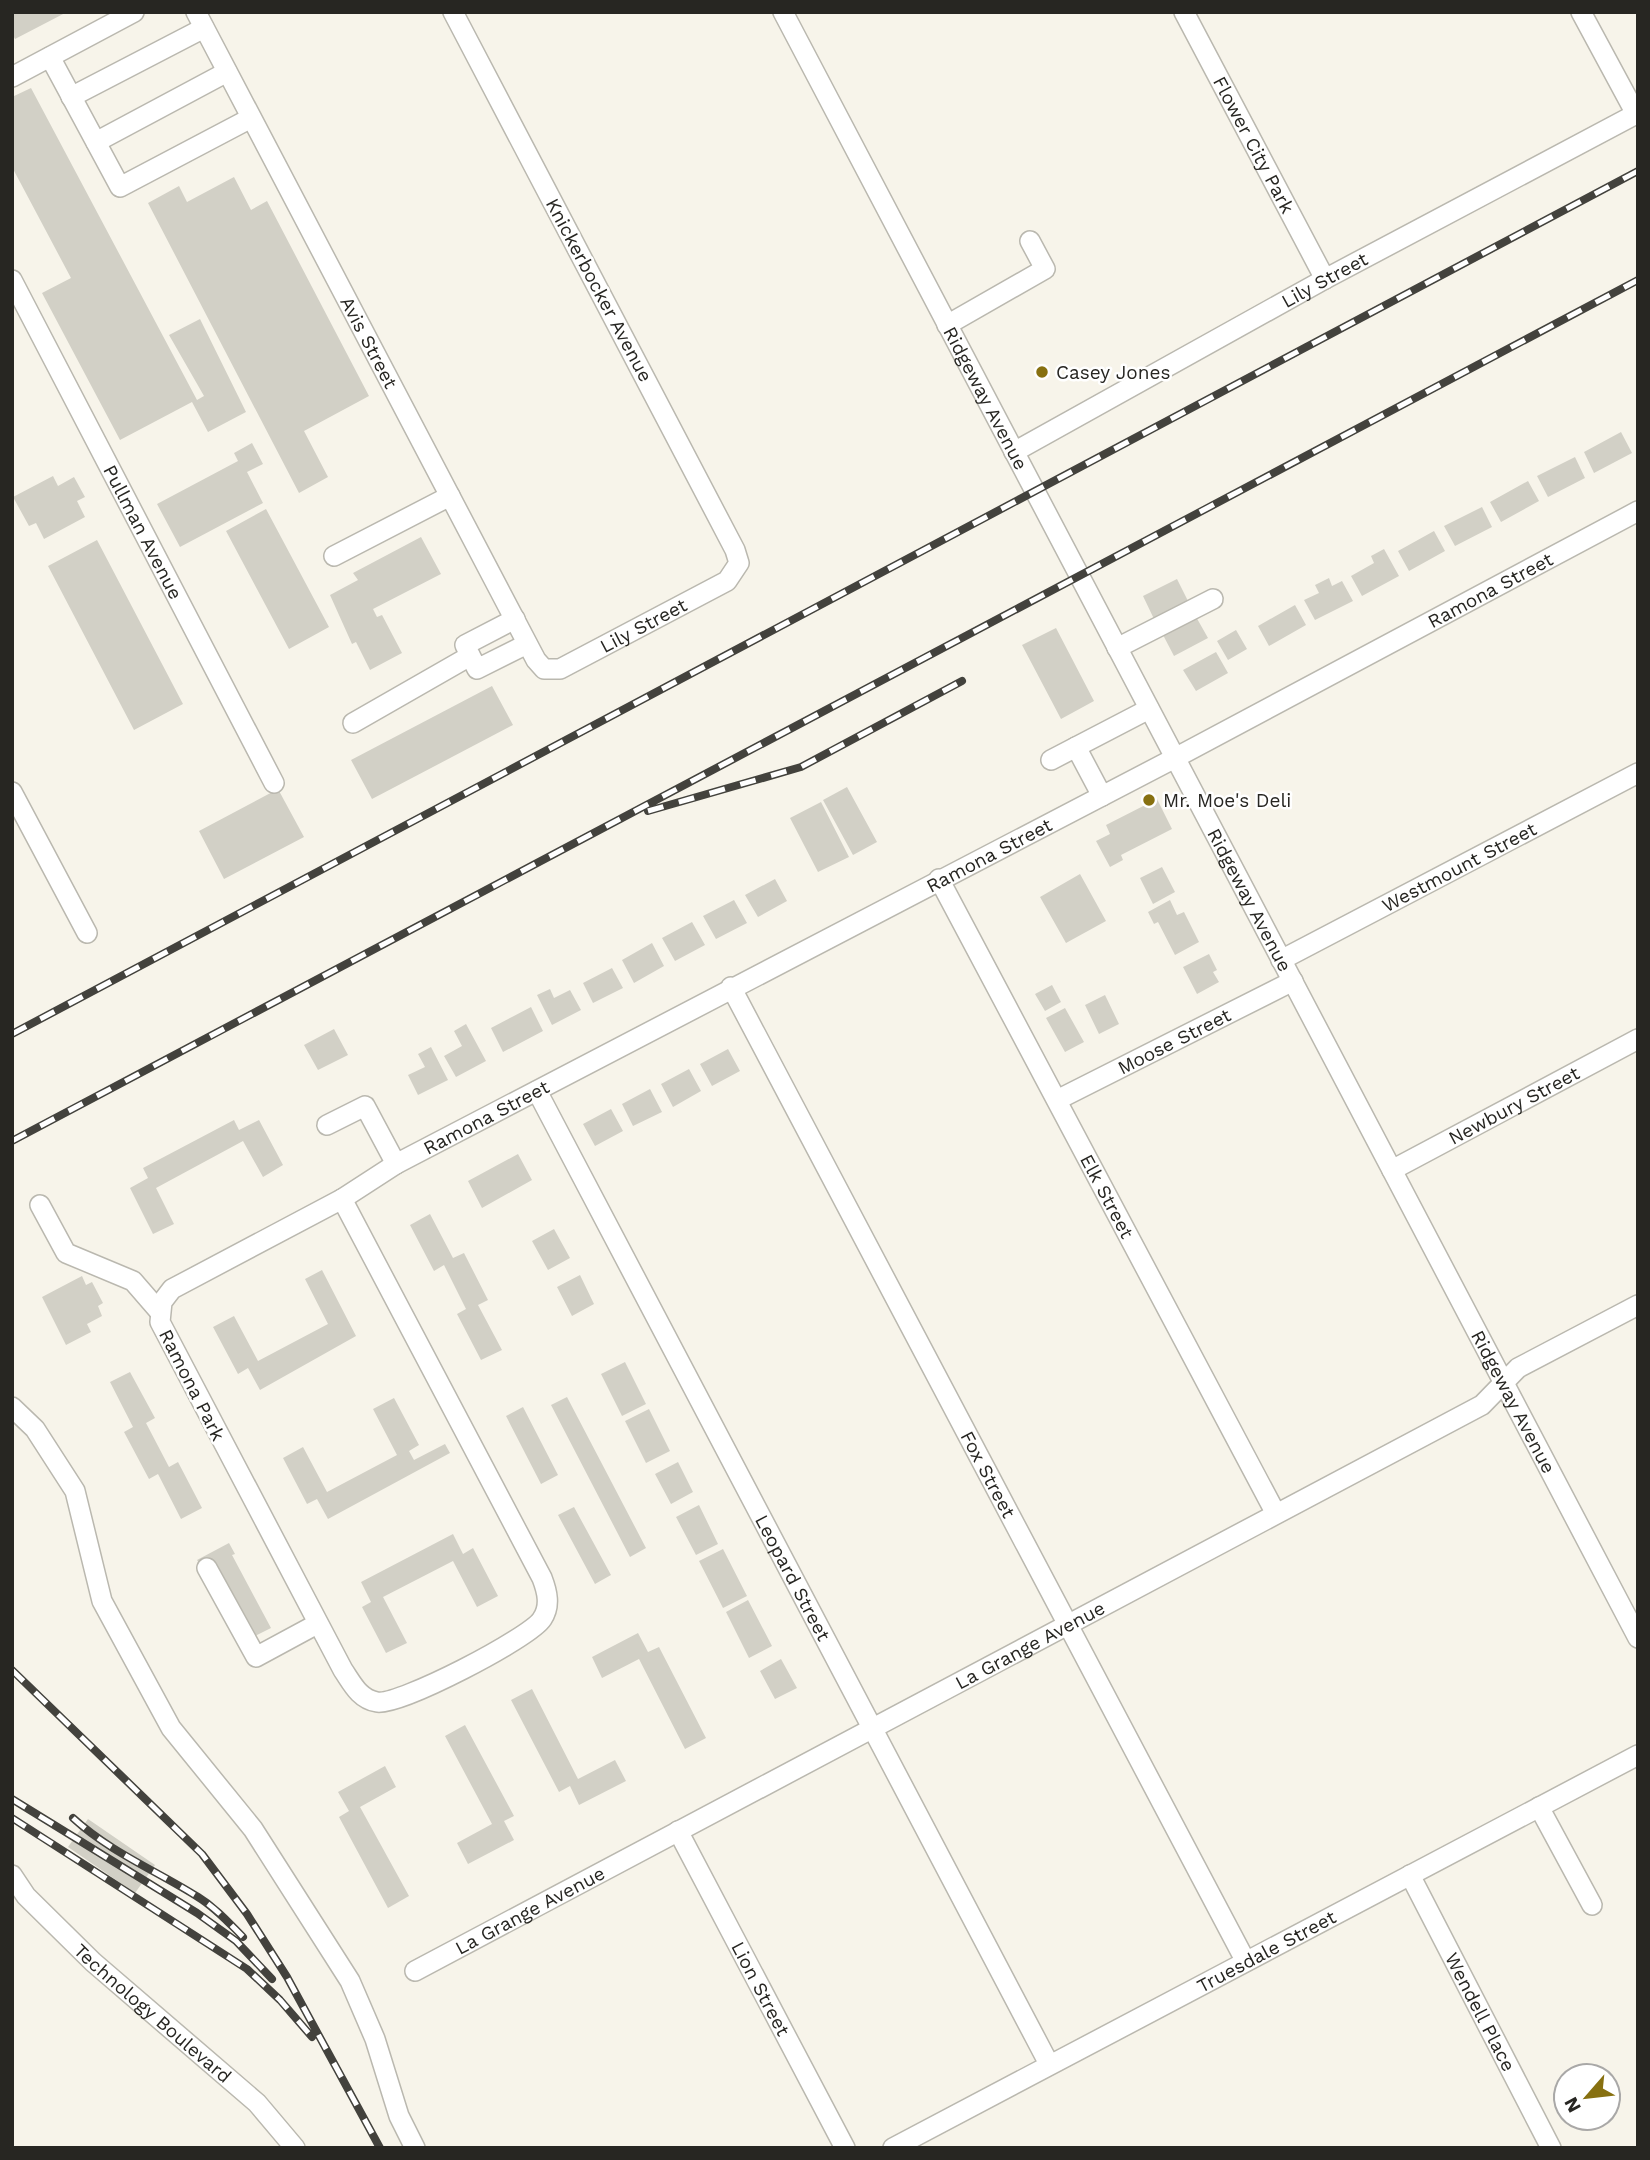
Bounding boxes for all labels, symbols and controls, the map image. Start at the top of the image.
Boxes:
street label: Flower City Park [1208,72,1300,217]
street label: Knickerbocker Avenue [541,194,657,386]
street label: Lily Street [1277,247,1372,313]
street label: Avis Street [336,292,403,392]
street label: Ridgeway Avenue [939,322,1033,473]
place label: Casey Jones [1056,361,1170,384]
marker: Casey Jones [1034,364,1050,380]
street label: Pullman Avenue [99,461,188,603]
street label: Ramona Street [1424,547,1557,633]
street label: Lily Street [596,593,691,657]
place label: Mr. Moe's Deli [1163,789,1291,812]
marker: Mr. Moe's Deli [1141,792,1157,808]
street label: Ramona Street [922,813,1056,897]
street label: Westmount Street [1378,817,1540,917]
street label: Ridgeway Avenue [1203,824,1297,975]
street label: Moose Street [1114,1003,1234,1079]
street label: Newbury Street [1444,1061,1583,1149]
street label: Ramona Street [419,1075,553,1159]
street label: Elk Street [1076,1150,1139,1242]
street label: Ramona Park [154,1325,230,1445]
street label: Ridgeway Avenue [1467,1326,1561,1477]
street label: Fox Street [956,1427,1021,1522]
street label: Leopard Street [751,1511,836,1645]
street label: La Grange Avenue [951,1596,1109,1694]
street label: La Grange Avenue [451,1861,609,1959]
street label: Truesdale Street [1193,1905,1340,1997]
street label: Lion Street [727,1937,795,2040]
street label: Technology Boulevard [69,1939,236,2088]
street label: Wendell Place [1441,1949,1521,2075]
north arrow [1552,2062,1622,2132]
text: N [1559,2093,1586,2116]

